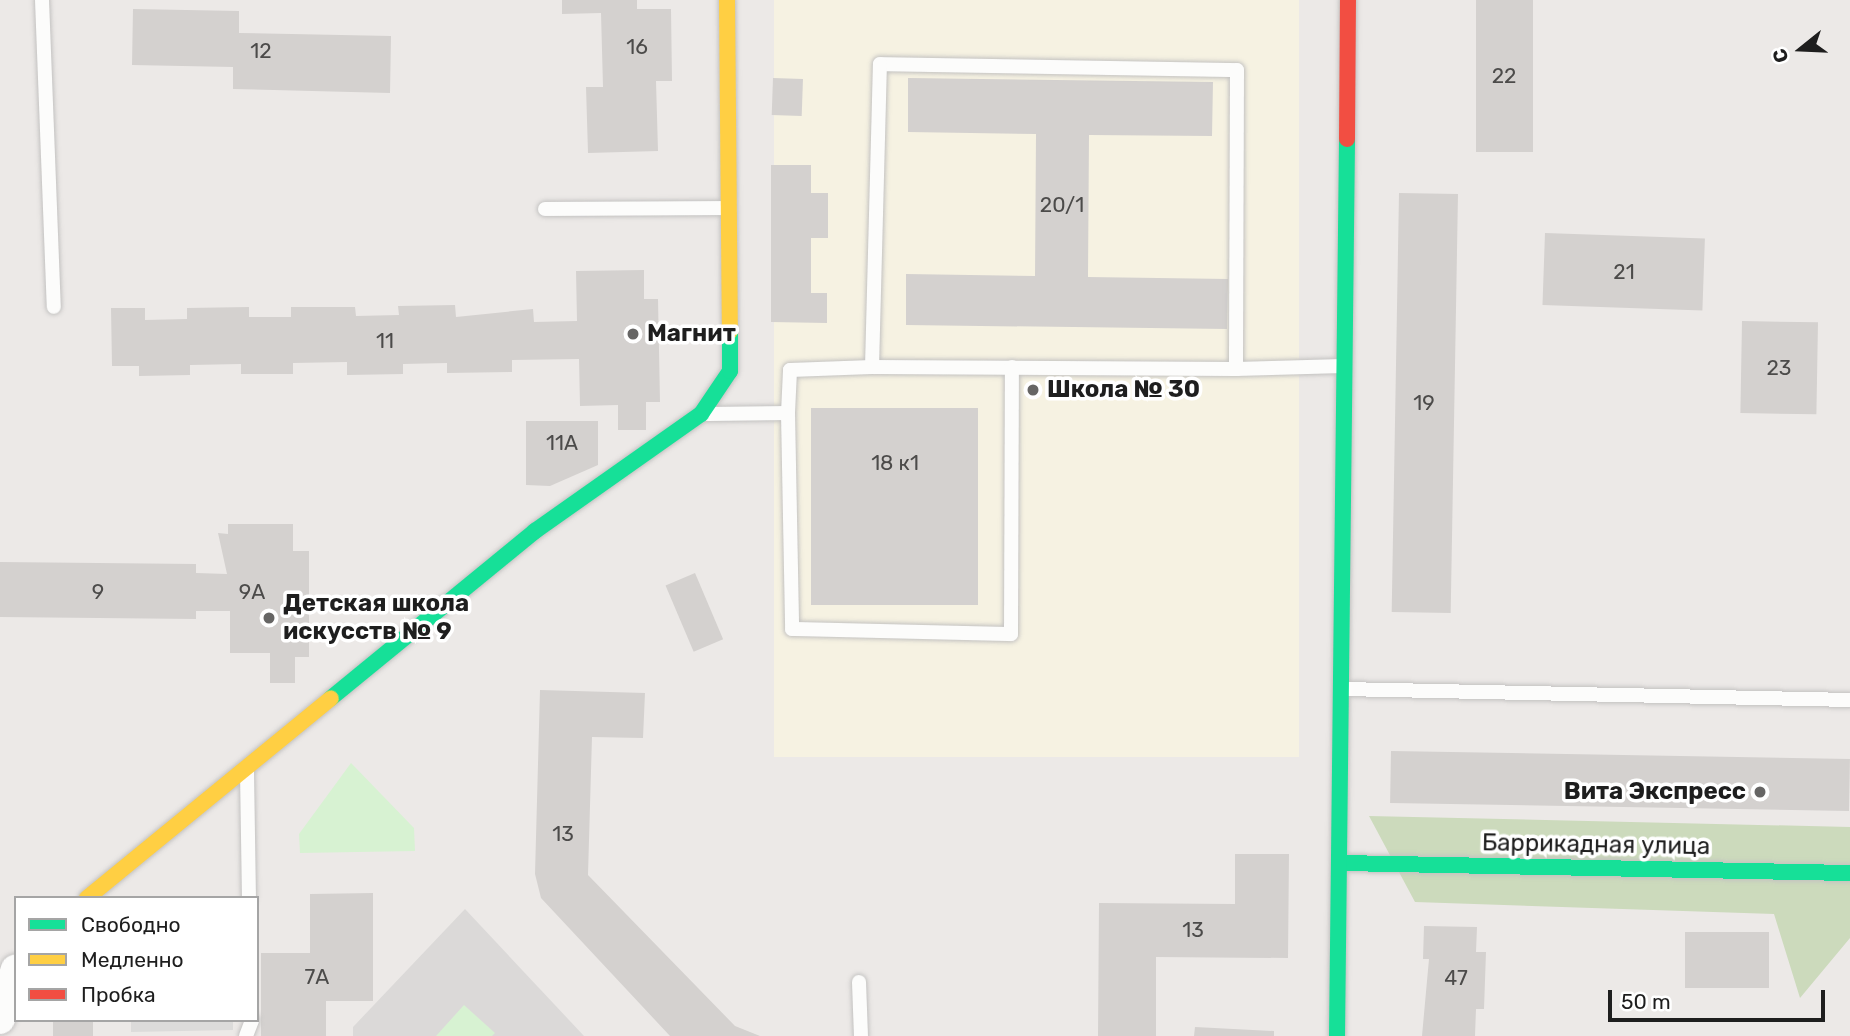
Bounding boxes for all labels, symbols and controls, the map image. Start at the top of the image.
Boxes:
north arrow [1766,14,1836,84]
house number: 16 [626,34,648,60]
house number: 12 [250,38,272,64]
text: С [1768,46,1794,66]
house number: 22 [1492,63,1516,89]
house number: 20/1 [1040,192,1084,218]
house number: 21 [1613,259,1635,285]
place label: Магнит [647,320,736,348]
marker: Магнит [625,326,641,342]
house number: 11 [376,328,394,354]
house number: 23 [1767,355,1791,381]
place label: Школа № 30 [1047,376,1200,404]
marker: Школа № 30 [1025,382,1041,398]
house number: 19 [1413,390,1435,416]
house number: 11А [546,430,578,456]
house number: 18 к1 [871,450,919,476]
house number: 9 [92,579,104,605]
house number: 9А [239,579,265,605]
place label: Детская школа искусств № 9 [283,590,469,646]
marker: Детская школа искусств № 9 [261,610,277,626]
place label: Вита Экспресс [1564,778,1746,806]
marker: Вита Экспресс [1752,784,1768,800]
house number: 13 [552,821,574,847]
street label: Баррикадная улица [1482,829,1710,861]
legend [14,896,259,1022]
text: Свободно [81,912,181,937]
house number: 13 [1182,917,1204,943]
text: Медленно [81,947,184,972]
house number: 7А [305,964,329,990]
house number: 47 [1444,965,1468,991]
scale bar [1612,976,1829,1020]
text: Пробка [81,982,156,1007]
text: 50 m [1621,989,1671,1014]

